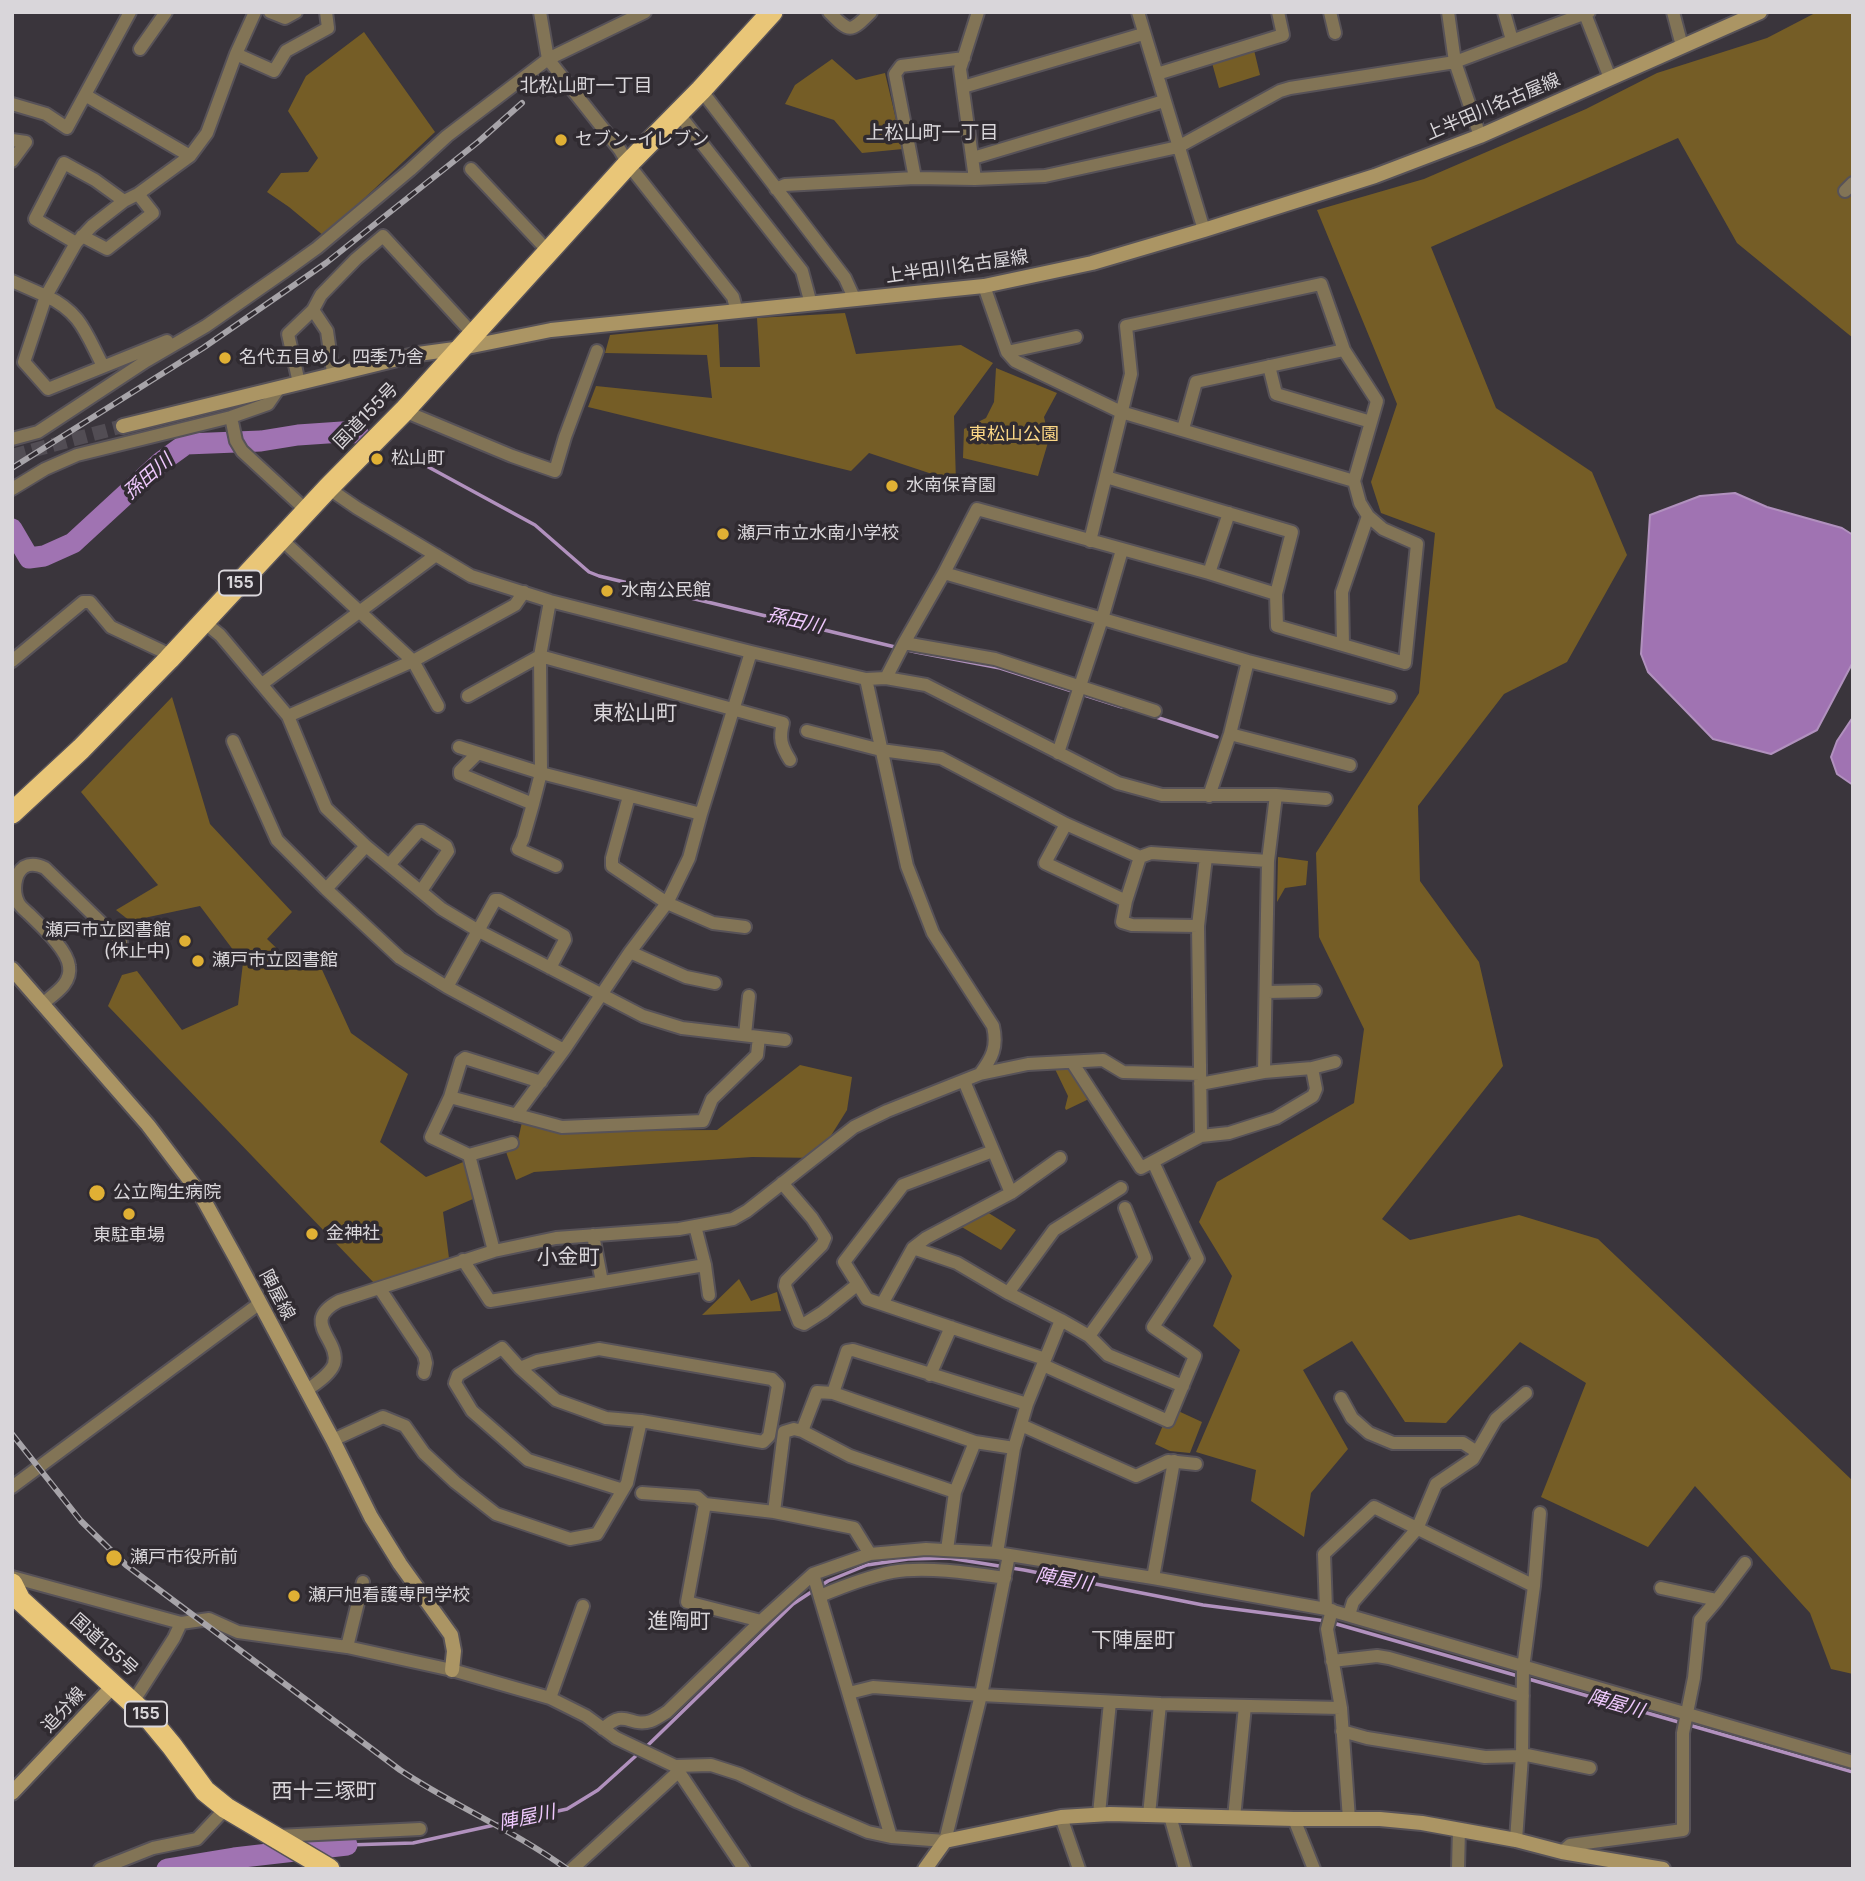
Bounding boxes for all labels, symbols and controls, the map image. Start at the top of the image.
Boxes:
street label: 上半田川名古屋線 [1423,69,1563,145]
district label: 北松山町一丁目 [520,75,652,97]
district label: 上松山町一丁目 [866,122,998,144]
place label: セブン-イレブン [575,129,709,151]
marker: セブン-イレブン [553,132,569,148]
street label: 上半田川名古屋線 [884,246,1030,288]
place label: 名代五目めし 四季乃舎 [239,347,424,369]
marker: 名代五目めし 四季乃舎 [217,350,233,366]
street label: 国道155号 [329,379,403,453]
park label: 東松山公園 [969,424,1059,446]
place label: 松山町 [391,448,445,470]
water label: 孫田川 [119,450,177,504]
marker: 松山町 [369,451,385,467]
place label: 水南保育園 [906,475,996,497]
marker: 水南保育園 [884,478,900,494]
place label: 瀬戸市立水南小学校 [737,523,899,545]
marker: 瀬戸市立水南小学校 [715,526,731,542]
road number: 155 [219,570,261,596]
place label: 水南公民館 [621,580,711,602]
marker: 水南公民館 [599,583,615,599]
water label: 孫田川 [765,603,825,639]
district label: 東松山町 [593,701,677,727]
place label: 瀬戸市立図書館 (休止中) [45,920,171,962]
marker: 瀬戸市立図書館 (休止中) [177,933,193,949]
place label: 瀬戸市立図書館 [212,950,338,972]
marker: 瀬戸市立図書館 [190,953,206,969]
place label: 公立陶生病院 [113,1182,221,1204]
marker: 公立陶生病院 [87,1183,107,1203]
marker: 東駐車場 [121,1206,137,1222]
place label: 金神社 [326,1223,380,1245]
place label: 東駐車場 [93,1225,165,1247]
marker: 金神社 [304,1226,320,1242]
district label: 小金町 [537,1245,599,1271]
street label: 陣屋線 [255,1266,299,1324]
place label: 瀬戸市役所前 [130,1547,238,1569]
marker: 瀬戸市役所前 [104,1548,124,1568]
water label: 陣屋川 [1034,1564,1094,1596]
place label: 瀬戸旭看護専門学校 [308,1585,470,1607]
marker: 瀬戸旭看護専門学校 [286,1588,302,1604]
street label: 国道155号 [66,1609,142,1681]
district label: 進陶町 [648,1609,710,1635]
district label: 下陣屋町 [1091,1628,1175,1654]
street label: 追分線 [38,1683,90,1737]
water label: 陣屋川 [1585,1685,1647,1723]
road number: 155 [125,1702,167,1726]
district label: 西十三塚町 [272,1779,376,1805]
water label: 陣屋川 [497,1801,557,1835]

